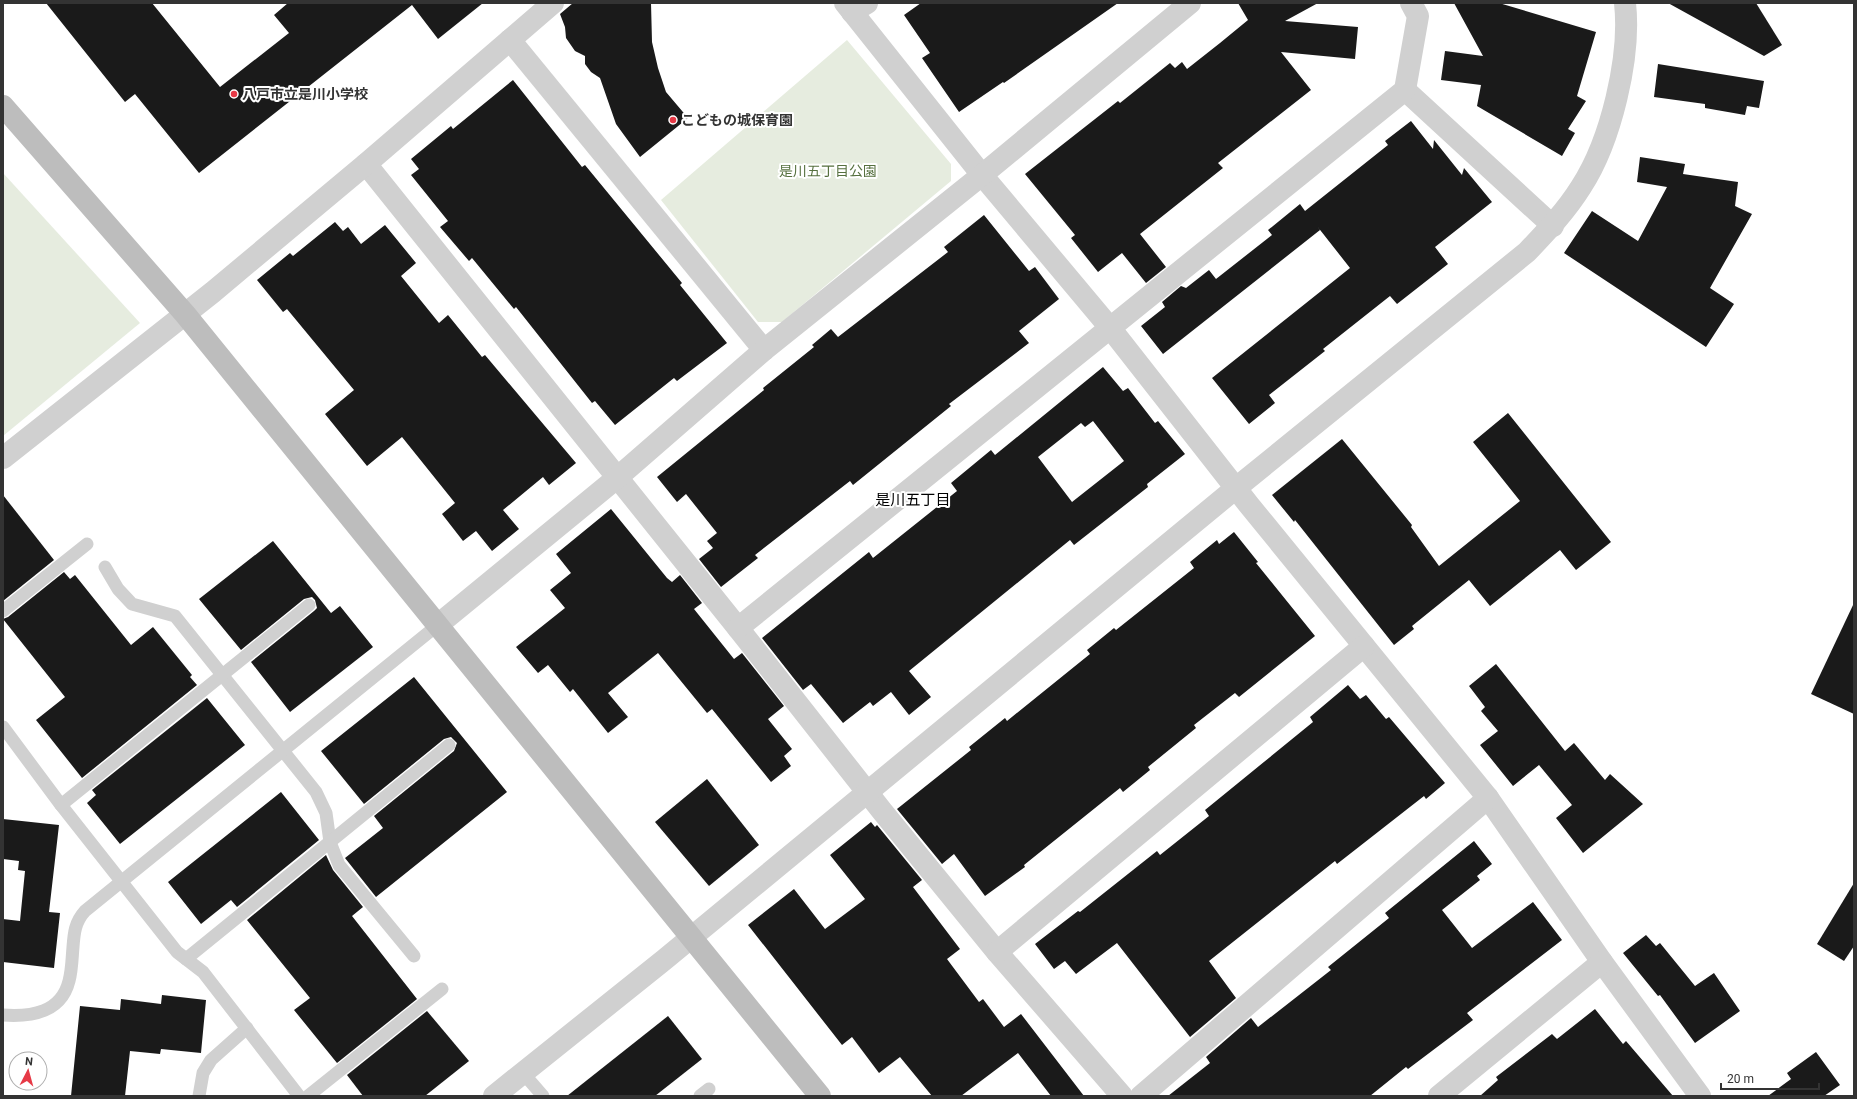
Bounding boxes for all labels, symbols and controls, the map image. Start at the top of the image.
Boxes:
place label: 八戸市立是川小学校 [242,86,368,102]
marker: 八戸市立是川小学校 [229,89,239,99]
place label: こどもの城保育園 [681,112,793,128]
marker: こどもの城保育園 [668,115,678,125]
park label: 是川五丁目公園 [779,163,877,179]
district label: 是川五丁目 [875,491,951,509]
north arrow [8,1051,48,1091]
text: N [24,1055,34,1068]
scale bar [1721,1065,1819,1091]
text: 20 m [1727,1072,1754,1086]

